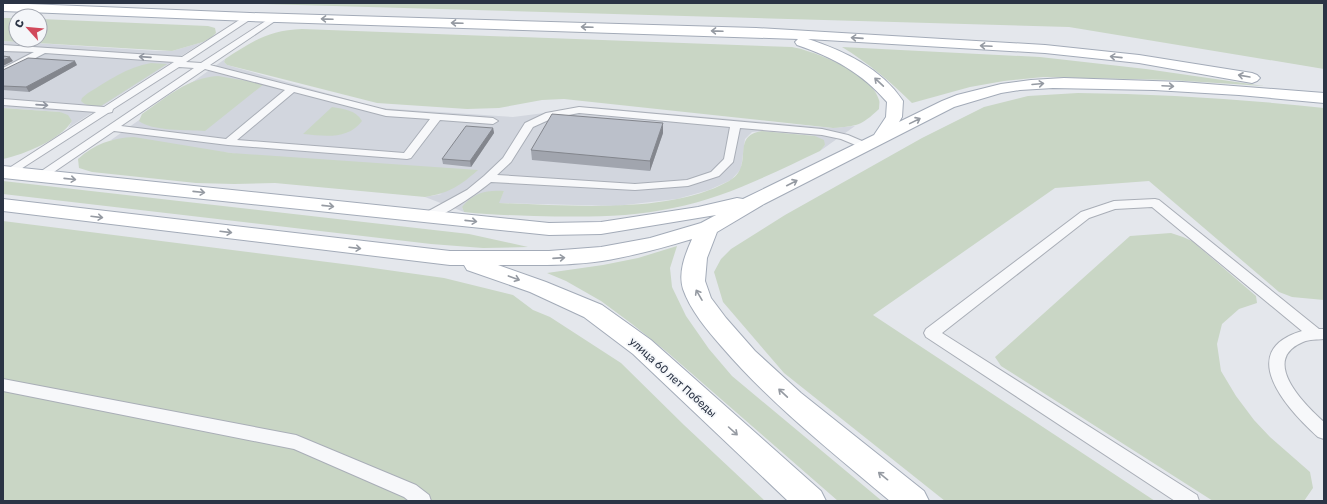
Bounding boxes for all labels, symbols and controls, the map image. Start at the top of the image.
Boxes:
north arrow [8,8,48,48]
one-way arrow [321,15,334,23]
text: С [12,17,27,30]
one-way arrow [451,19,464,27]
one-way arrow [581,23,594,30]
one-way arrow [711,27,724,34]
one-way arrow [851,34,864,41]
one-way arrow [980,42,993,49]
one-way arrow [139,53,152,61]
one-way arrow [1110,53,1123,61]
one-way arrow [1238,72,1251,80]
one-way arrow [874,77,884,87]
one-way arrow [1031,81,1044,88]
one-way arrow [1161,82,1174,89]
one-way arrow [35,102,48,109]
one-way arrow [909,117,921,124]
one-way arrow [63,175,76,182]
one-way arrow [785,179,797,186]
one-way arrow [192,188,205,196]
one-way arrow [321,202,334,209]
one-way arrow [90,213,103,221]
one-way arrow [464,217,477,225]
one-way arrow [219,228,232,236]
one-way arrow [349,244,362,252]
one-way arrow [552,254,565,261]
one-way arrow [508,275,521,282]
one-way arrow [694,289,702,301]
street label: улица 60 лет Победы [626,335,719,420]
one-way arrow [778,389,788,398]
one-way arrow [728,427,738,436]
one-way arrow [878,472,889,481]

